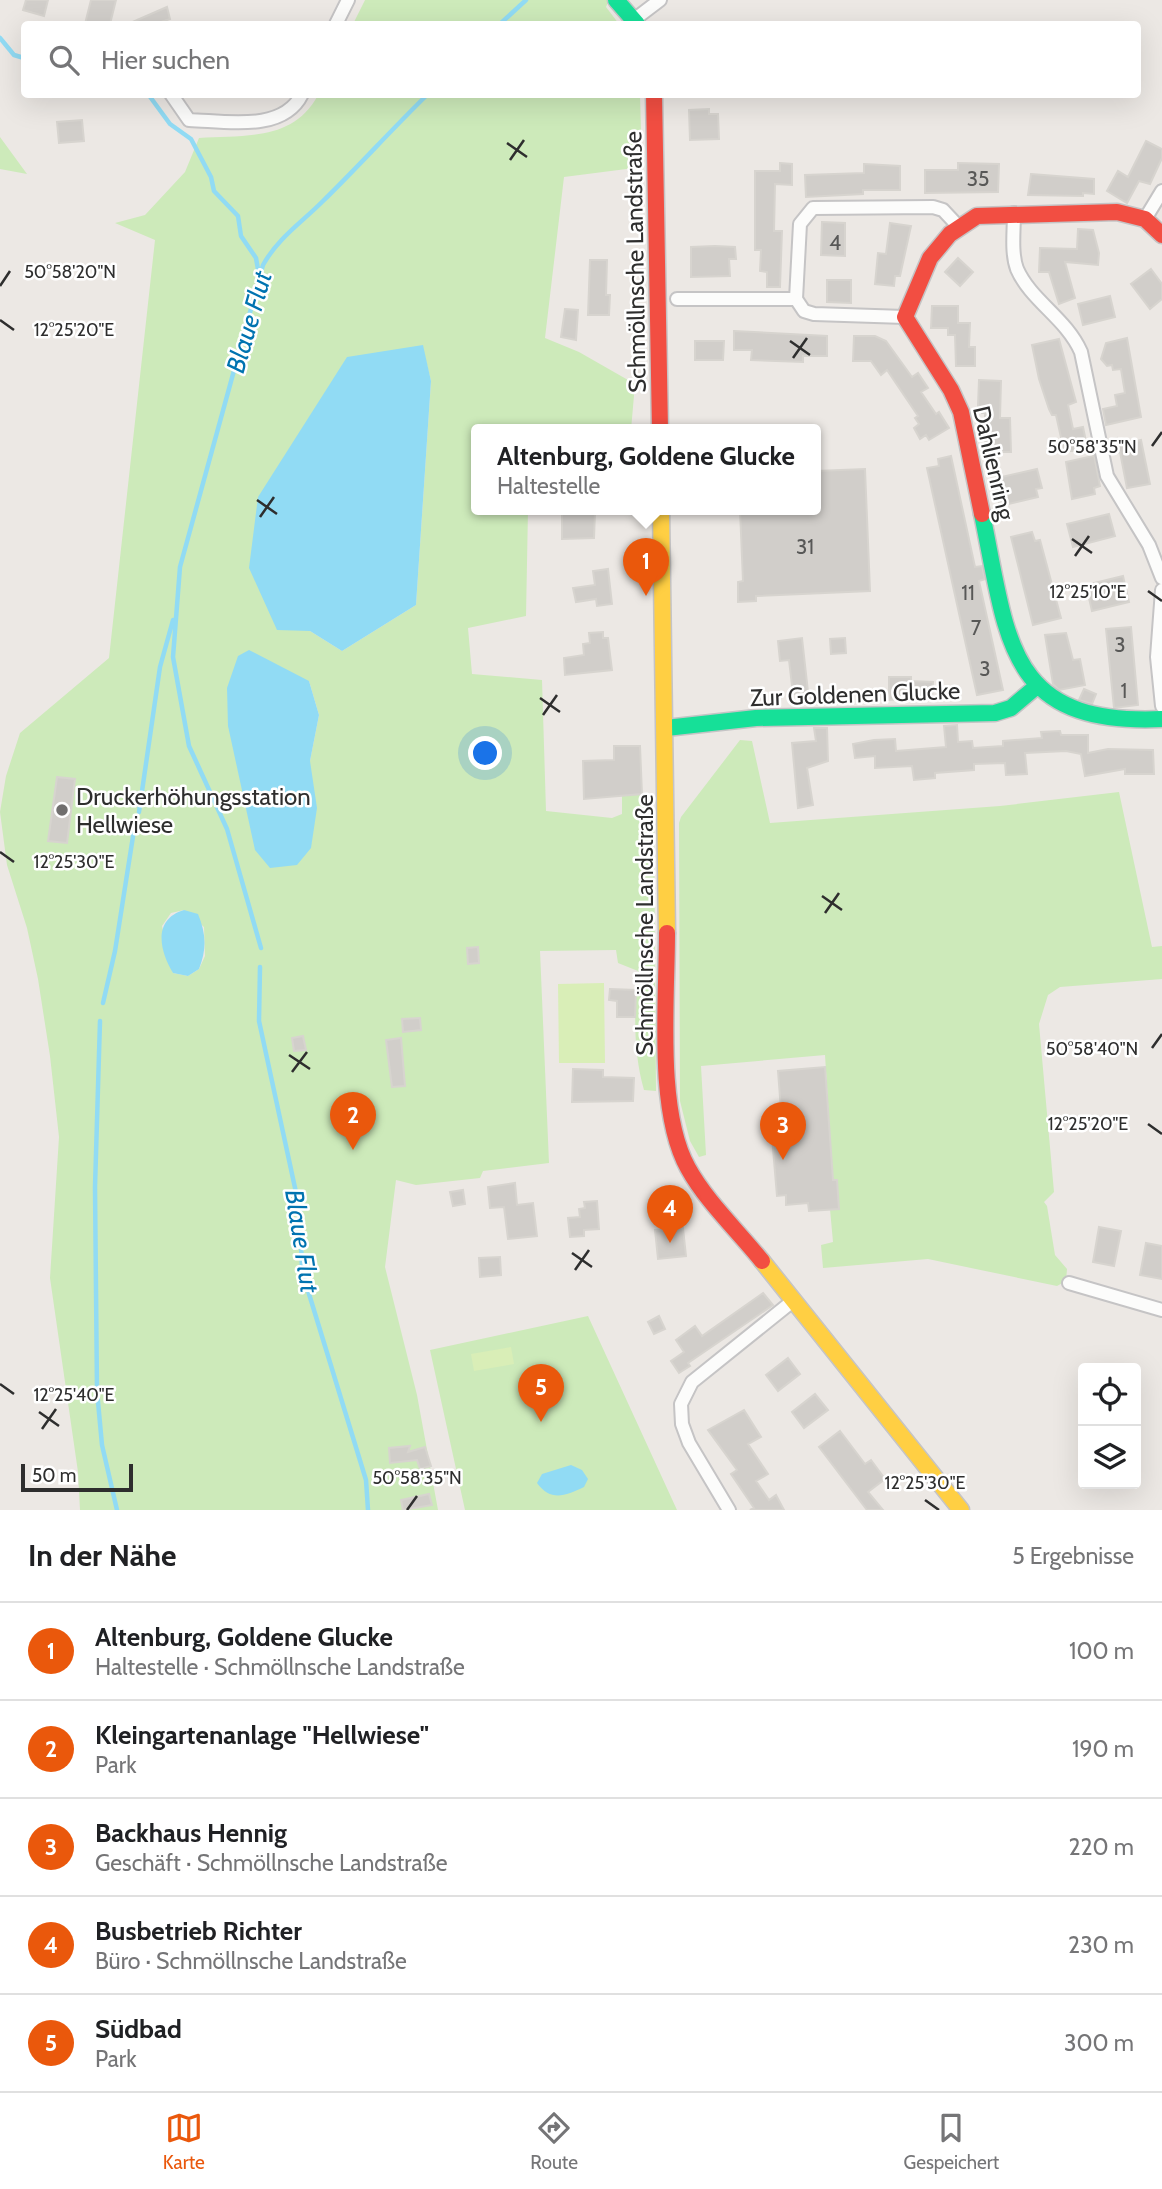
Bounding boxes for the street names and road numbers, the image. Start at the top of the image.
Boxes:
street label: Schmöllnsche Landstraße [618,131,652,393]
street label: Dahlienring [967,403,1021,524]
street label: Zur Goldenen Glucke [749,676,961,712]
street label: Schmöllnsche Landstraße [630,794,659,1056]

